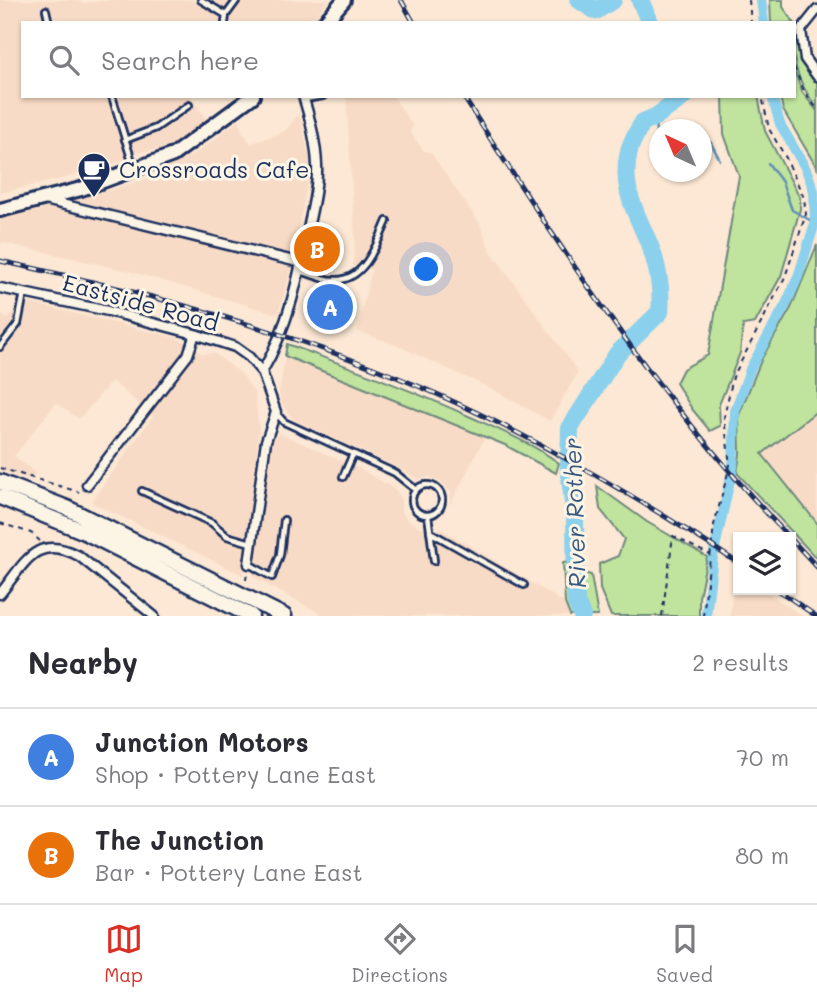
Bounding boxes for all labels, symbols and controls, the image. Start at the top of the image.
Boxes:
search box [21,21,796,98]
icon: search [45,41,83,79]
text: Search here [101,43,259,77]
north arrow [649,119,712,182]
cafe icon: Crossroads Cafe [75,150,113,199]
place label: Crossroads Cafe [119,154,310,184]
pin: B [294,223,340,275]
your location [409,252,443,286]
street label: Eastside Road [60,267,222,337]
pin: A [307,281,353,333]
water label: River Rother [556,437,592,589]
map controls [733,532,796,595]
button: layers [733,532,796,595]
text: Nearby [28,642,138,682]
text: 2 results [692,647,789,677]
text: Junction Motors [95,725,309,759]
text: A [43,742,59,772]
text: 70 m [736,742,789,772]
text: Shop · Pottery Lane East [95,759,376,789]
text: The Junction [95,823,264,857]
text: B [43,840,59,870]
text: 80 m [735,840,789,870]
text: Bar · Pottery Lane East [95,857,363,887]
tab: Map [104,920,143,987]
tab: Directions [351,920,448,987]
tab: Saved [656,920,713,987]

